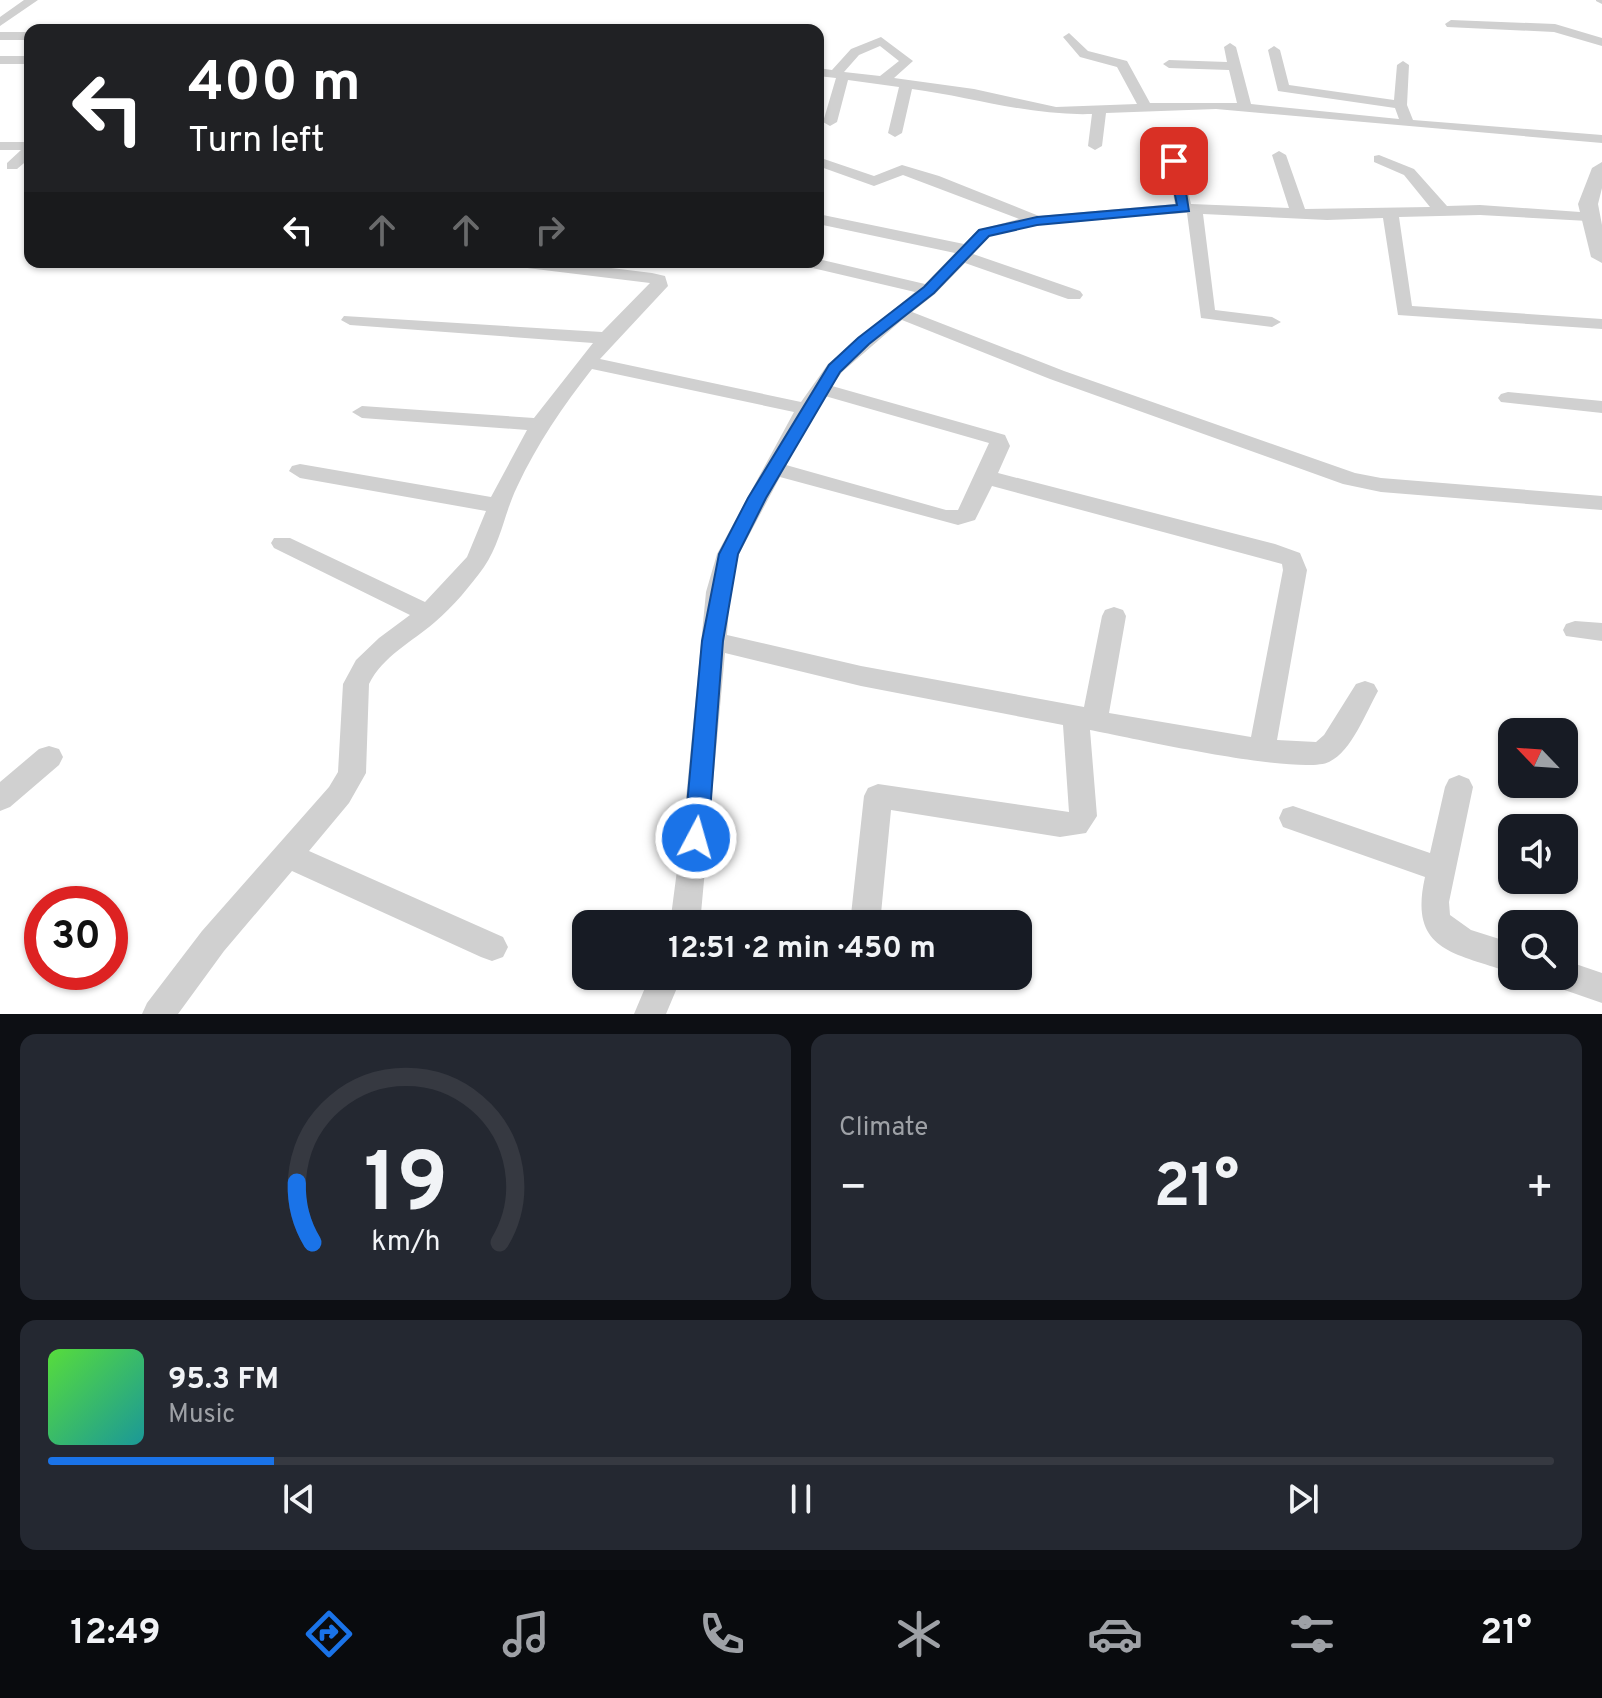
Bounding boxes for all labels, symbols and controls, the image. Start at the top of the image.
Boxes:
text: 400 m [188,50,361,120]
icon: left [56,56,160,160]
text: Turn left [188,119,325,165]
pin [1140,127,1208,195]
icon: arrive [1152,139,1196,183]
icon: left [276,208,320,252]
icon: ahead [360,208,404,252]
icon: ahead [444,208,488,252]
icon: right [528,208,572,252]
north arrow [1498,718,1578,798]
map controls [1498,718,1578,990]
position arrow [654,796,738,880]
button: sound [1498,814,1578,894]
speed limit sign: 30 [24,886,128,990]
button: search [1498,910,1578,990]
text: 12:51 · 2 min · 450 m [668,931,936,968]
text: Climate [839,1112,928,1145]
text: 19 [363,1136,448,1241]
text: 21° [1154,1152,1239,1228]
text: − [839,1162,867,1218]
text: + [1526,1162,1554,1218]
text: km/h [371,1225,440,1261]
text: 95.3 FM [168,1362,279,1399]
text: Music [168,1399,235,1432]
icon: previous [277,1477,321,1521]
icon: pause [779,1477,823,1521]
icon: next [1281,1477,1325,1521]
icon: directions [301,1606,357,1662]
icon: music [498,1606,554,1662]
icon: phone [694,1606,750,1662]
icon: climate [891,1606,947,1662]
icon: car [1087,1606,1143,1662]
icon: filters [1284,1606,1340,1662]
text: 12:49 [70,1611,161,1657]
text: 21° [1480,1611,1532,1657]

